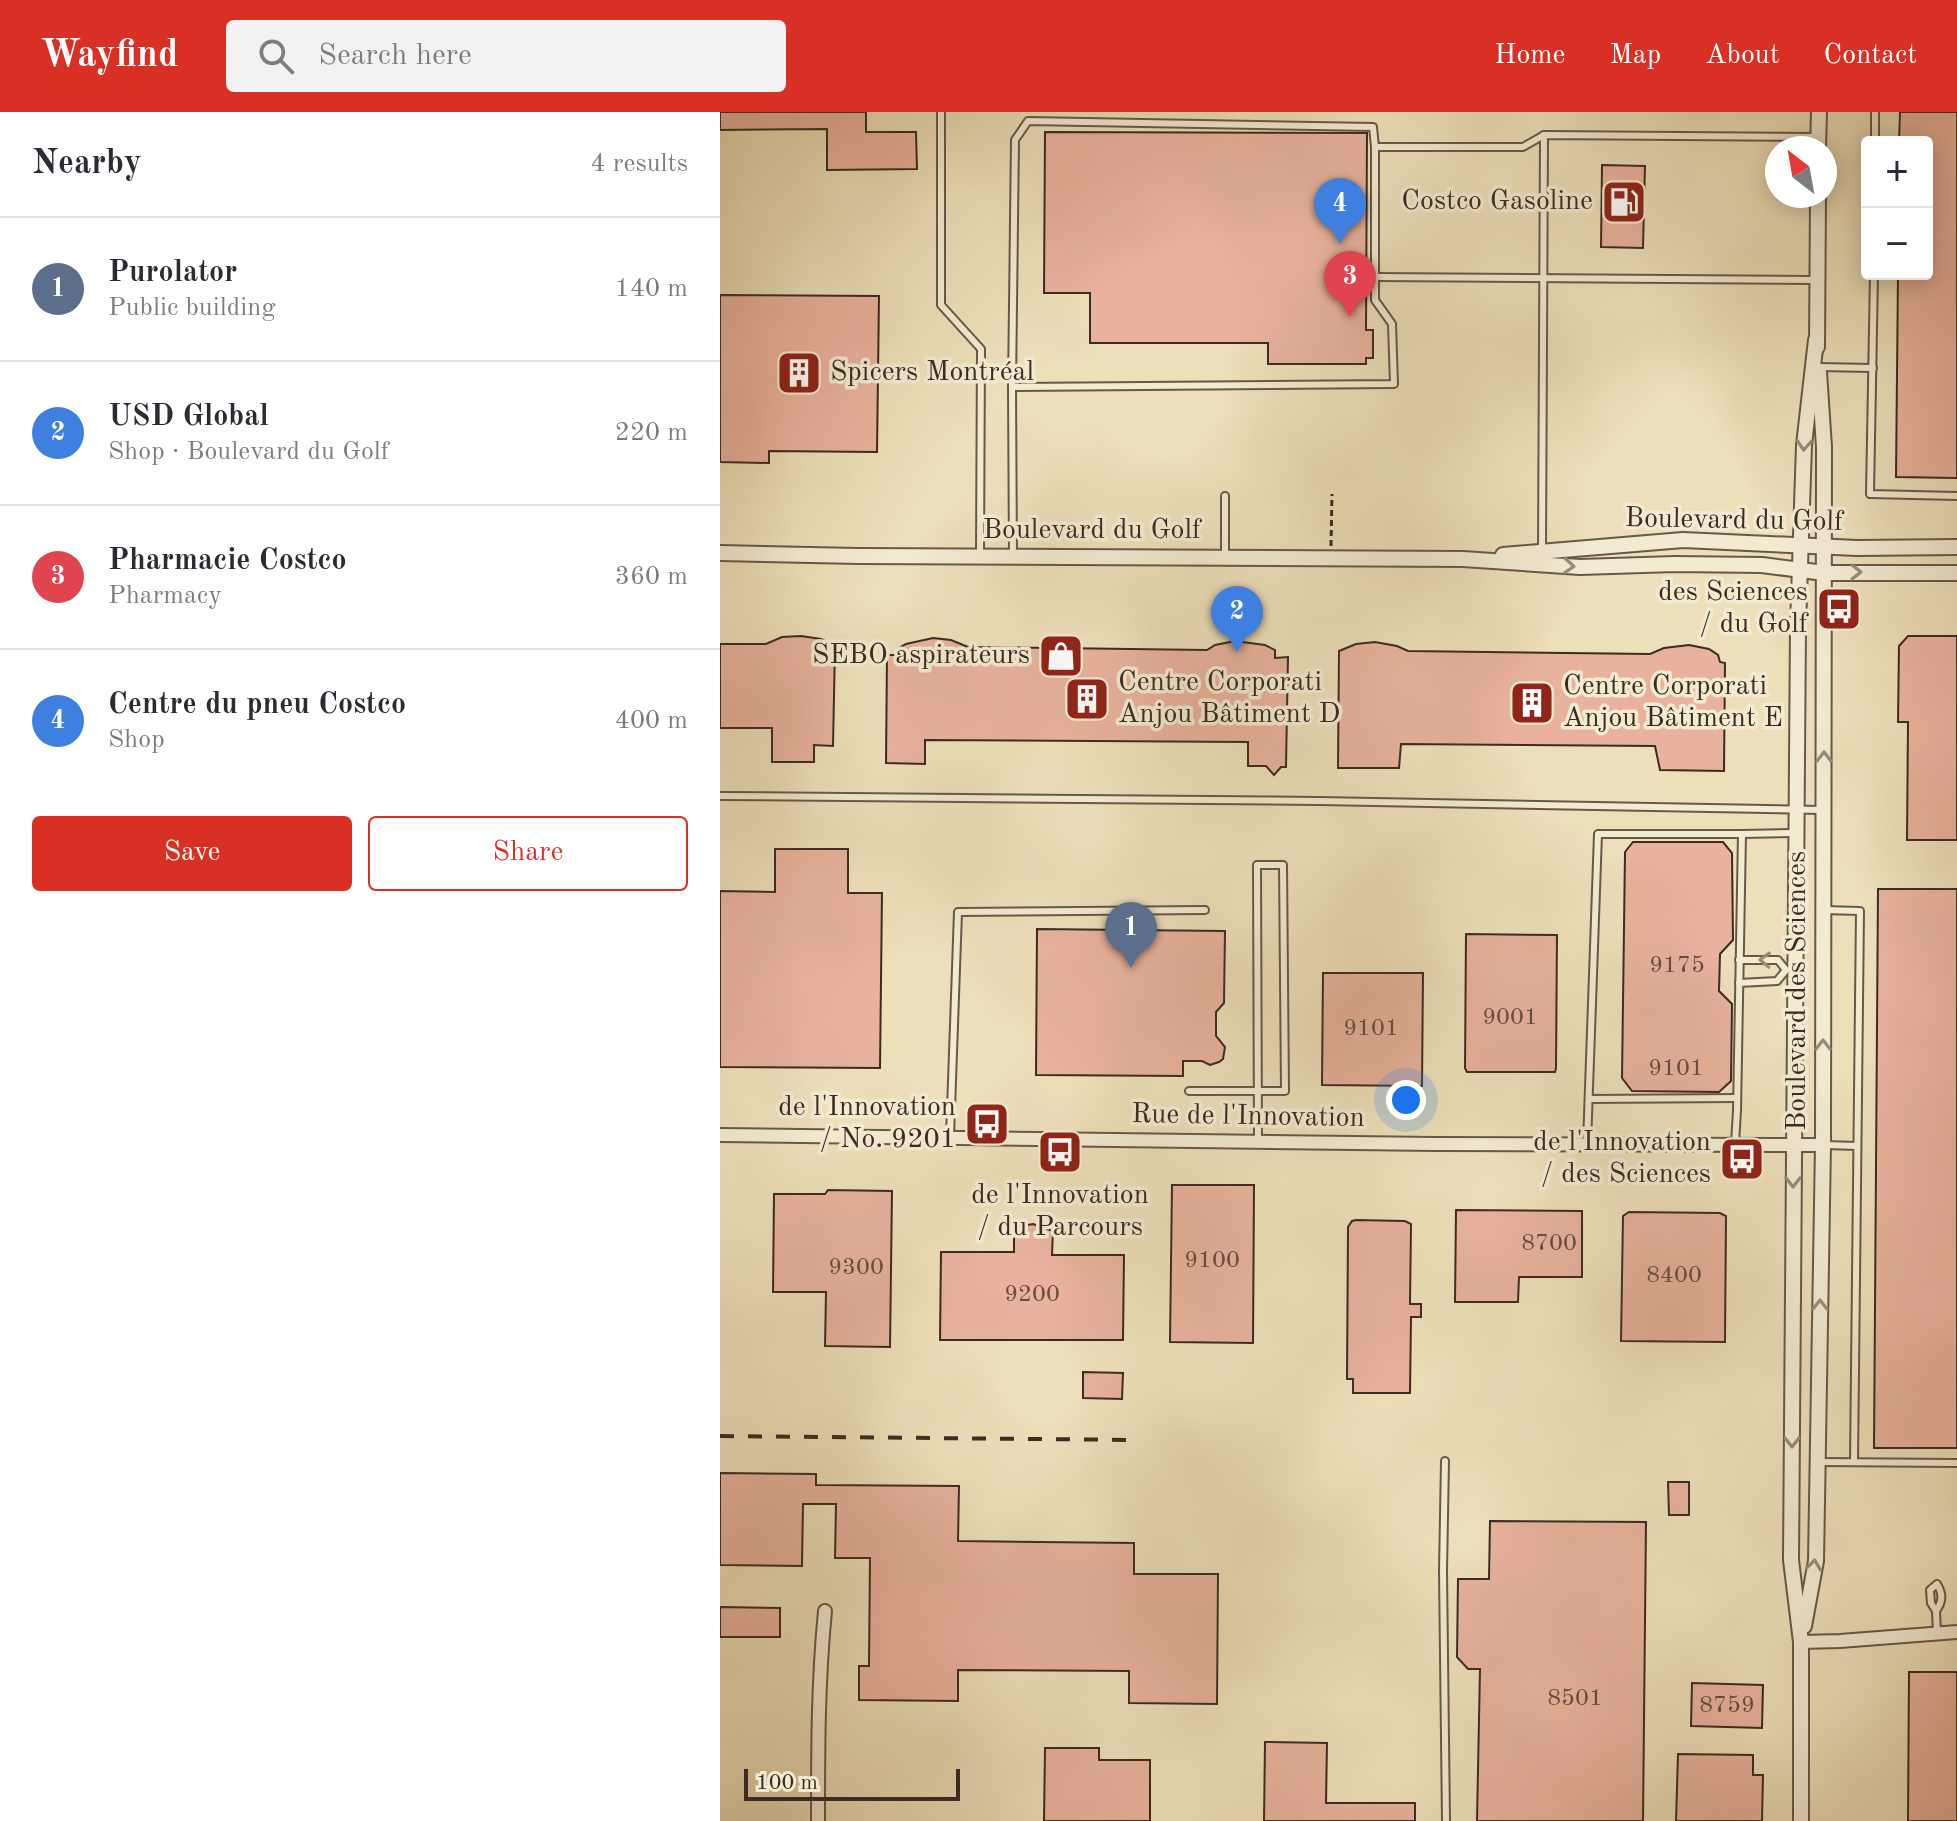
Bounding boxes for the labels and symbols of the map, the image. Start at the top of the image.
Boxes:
north arrow [1765,136,1837,208]
pin: 4 [1314,178,1366,244]
fuel station icon: Costco Gasoline [1600,178,1648,226]
place label: Costco Gasoline [1401,188,1593,216]
pin: 3 [1324,251,1376,317]
building icon: Spicers Montréal [775,349,823,397]
place label: Spicers Montréal [830,359,1034,387]
one-way arrow [1796,439,1813,452]
street label: Boulevard du Golf [1624,505,1845,537]
street label: Boulevard du Golf [983,517,1203,545]
one-way arrow [1563,557,1576,574]
one-way arrow [1850,564,1863,581]
place label: des Sciences / du Golf [1658,579,1810,639]
bus stop icon: des Sciences / du Golf [1815,585,1863,633]
pin: 2 [1211,586,1263,652]
shop icon: SEBO aspirateurs [1037,632,1085,680]
place label: SEBO aspirateurs [812,642,1030,670]
place label: Centre Corporati Anjou Bâtiment D [1118,669,1340,729]
place label: Centre Corporati Anjou Bâtiment E [1563,673,1783,733]
building icon: Centre Corporati Anjou Bâtiment D [1063,675,1111,723]
building icon: Centre Corporati Anjou Bâtiment E [1508,679,1556,727]
one-way arrow [1815,750,1833,763]
street label: Boulevard des Sciences [1784,851,1812,1131]
pin: 1 [1105,902,1157,968]
one-way arrow [1758,951,1771,968]
house number: 9175 [1649,954,1705,978]
house number: 9001 [1482,1006,1538,1030]
house number: 9101 [1343,1017,1399,1041]
one-way arrow [1814,1038,1832,1051]
house number: 9101 [1648,1057,1704,1081]
your location [1386,1080,1426,1120]
place label: de l'Innovation / No. 9201 [778,1094,956,1154]
bus stop icon: de l'Innovation / No. 9201 [963,1100,1011,1148]
street label: Rue de l'Innovation [1131,1101,1365,1133]
bus stop icon: de l'Innovation / du Parcours [1036,1128,1084,1176]
place label: de l'Innovation / des Sciences [1533,1129,1711,1189]
bus stop icon: de l'Innovation / des Sciences [1718,1135,1766,1183]
one-way arrow [1784,1176,1802,1189]
place label: de l'Innovation / du Parcours [971,1182,1149,1242]
house number: 8700 [1521,1232,1577,1256]
house number: 9100 [1184,1249,1240,1273]
house number: 9300 [828,1256,884,1280]
house number: 8400 [1646,1264,1702,1288]
house number: 9200 [1004,1283,1060,1307]
one-way arrow [1811,1298,1829,1311]
one-way arrow [1783,1436,1801,1449]
one-way arrow [1806,1558,1823,1571]
house number: 8501 [1547,1687,1603,1711]
house number: 8759 [1699,1694,1755,1718]
scale bar [744,1765,960,1801]

